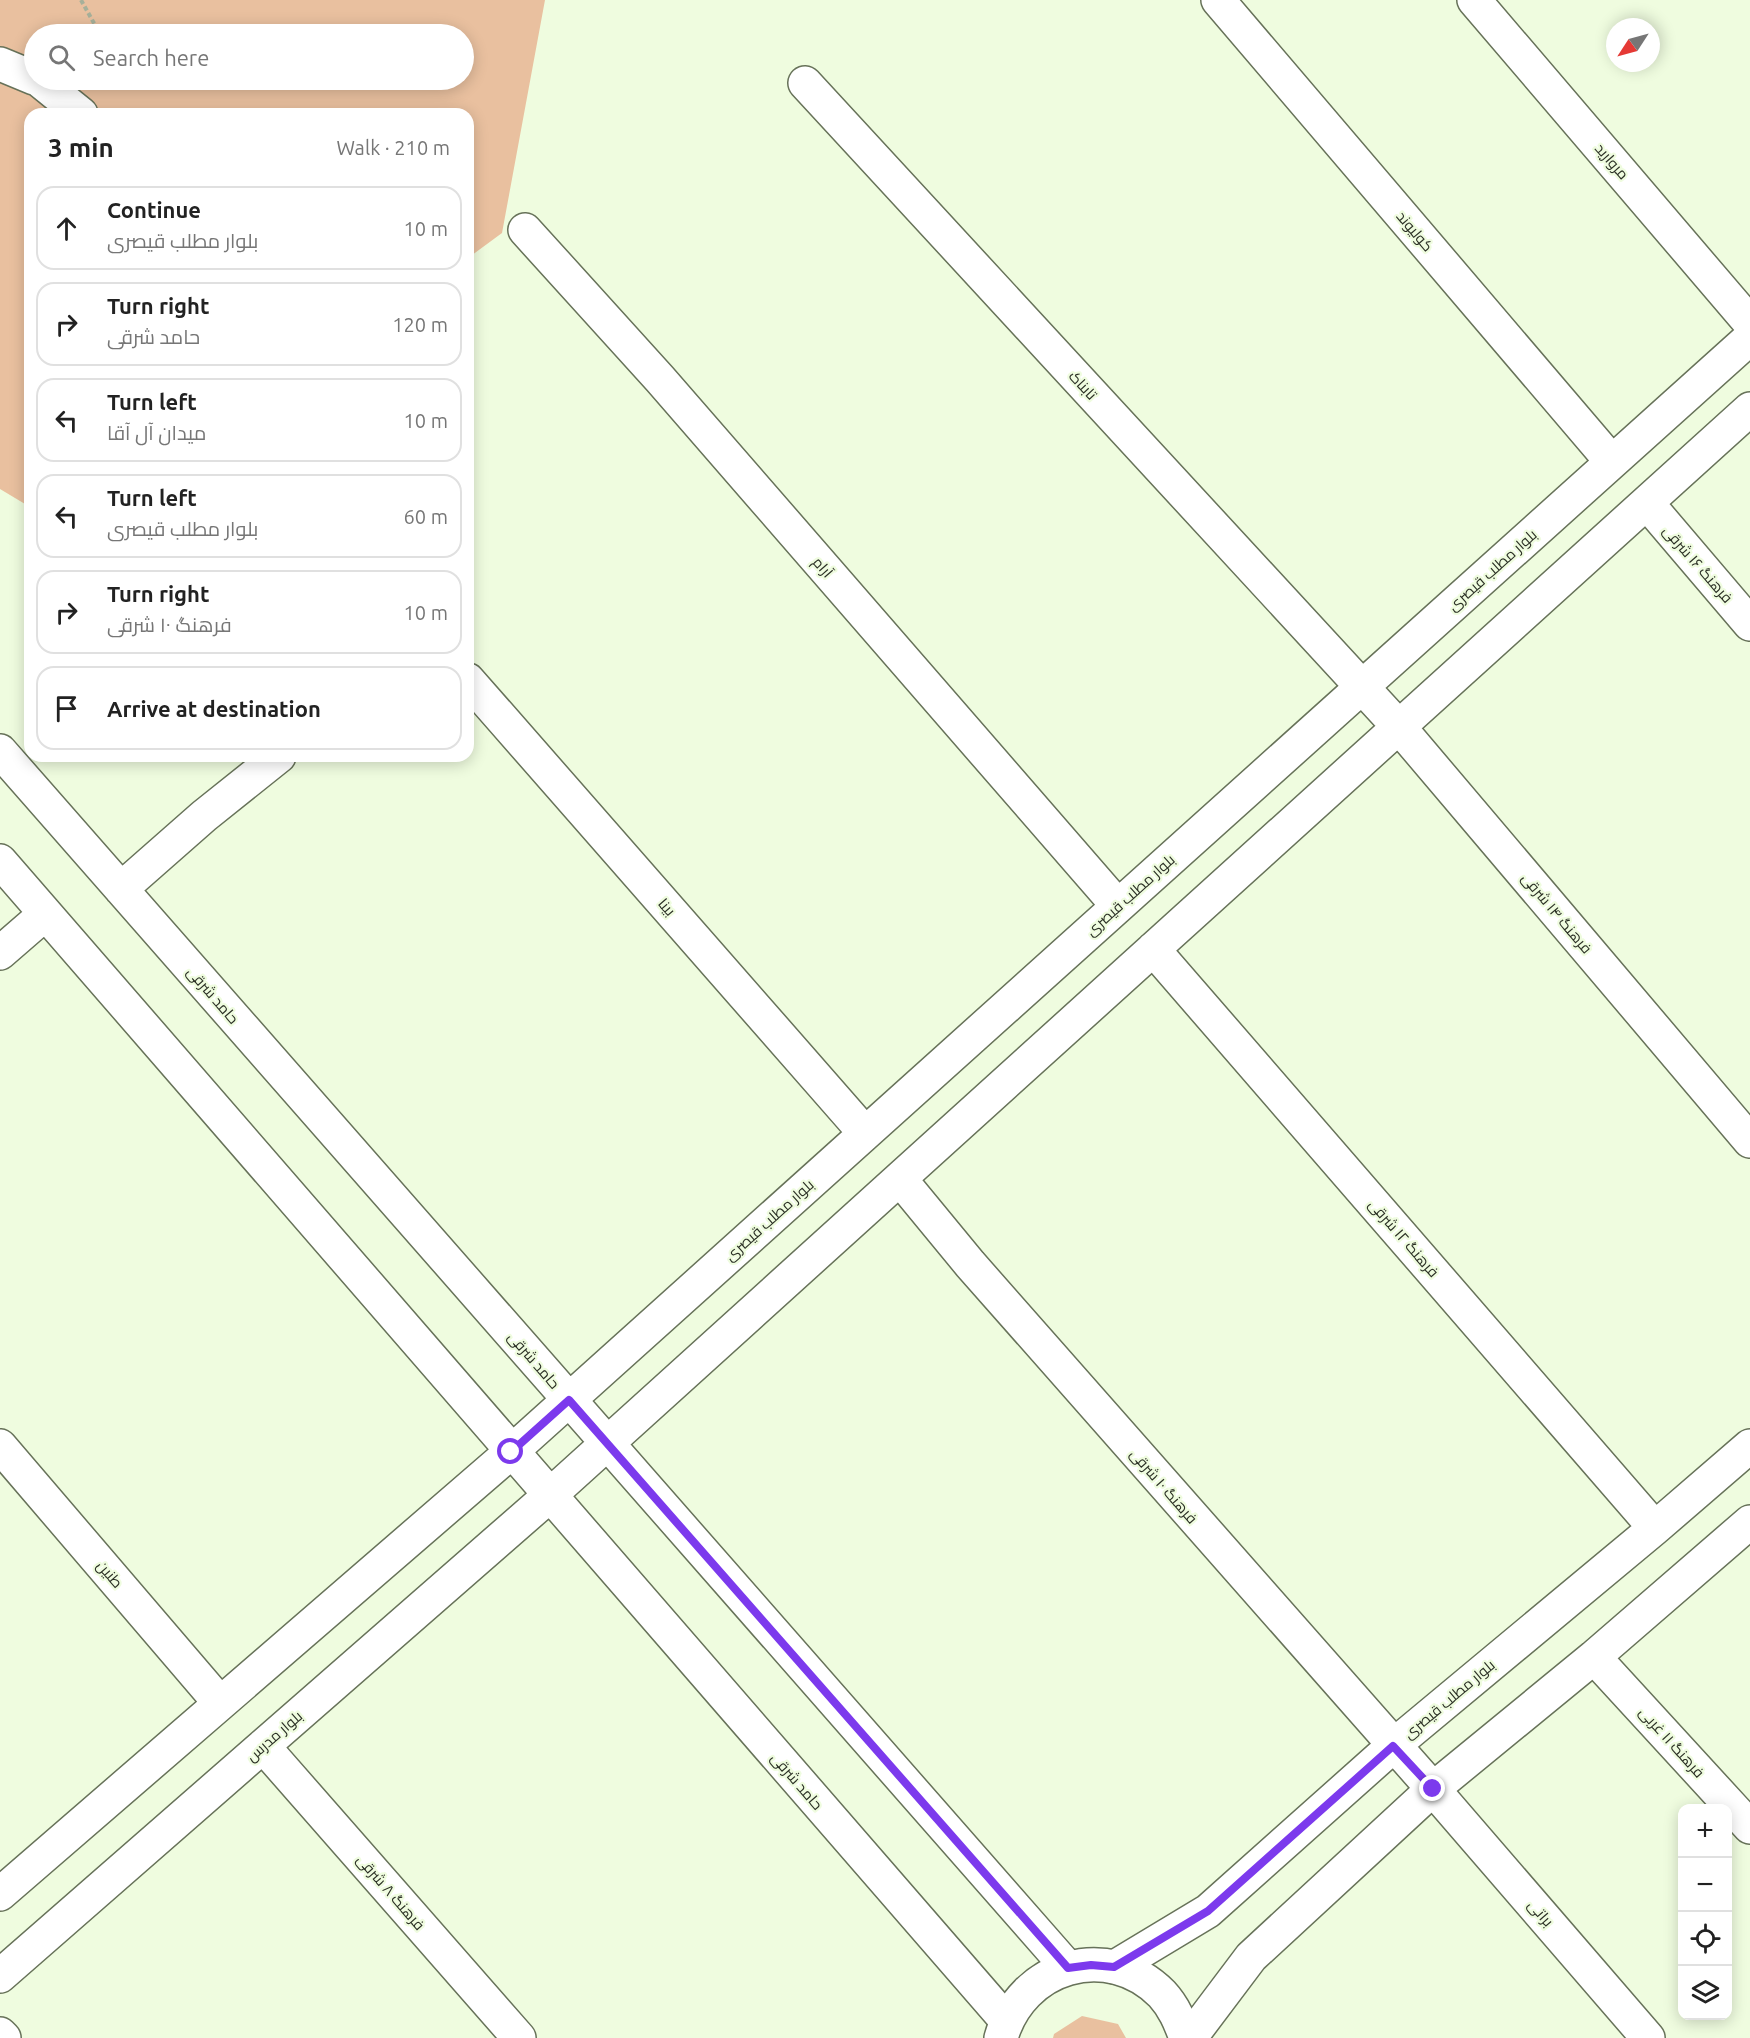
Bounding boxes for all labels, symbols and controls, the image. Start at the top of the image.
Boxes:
north arrow [1606,18,1660,72]
search box [24,24,474,90]
icon: search [45,41,78,74]
text: Search here [93,45,209,70]
text: 3 min [48,133,114,162]
text: Walk · 210 m [337,136,450,159]
street label: مروارید [1591,139,1632,183]
text: Continue [107,197,201,222]
street label: کولیوند [1393,207,1437,255]
icon: ahead [50,212,83,245]
text: 10 m [404,217,448,240]
text: بلوار مطلب قیصری [107,229,258,252]
text: Turn right [107,293,209,318]
icon: right [50,308,83,341]
text: 120 m [392,313,448,336]
text: حامد شرقی [107,325,200,348]
street label: تابناک [1066,367,1100,403]
text: Turn left [107,389,197,414]
icon: left [50,404,83,437]
text: 10 m [404,409,448,432]
text: میدان آل آقا [107,421,206,444]
text: Turn left [107,485,197,510]
icon: left [50,500,83,533]
text: 60 m [404,505,448,528]
text: بلوار مطلب قیصری [107,517,258,540]
street label: فرهنگ ۱۶ شرقی [1658,522,1736,607]
street label: بلوار مطلب قیصری [1444,526,1541,616]
street label: آرام [808,553,836,582]
text: Turn right [107,581,209,606]
icon: right [50,596,83,629]
text: 10 m [404,601,448,624]
text: فرهنگ ۱۰ شرقی [107,613,232,636]
icon: arrive [50,692,83,725]
text: Arrive at destination [107,696,321,721]
street label: بلوار مطلب قیصری [1082,851,1179,941]
street label: فرهنگ ۱۴ شرقی [1517,869,1596,958]
street label: بینا [655,895,679,919]
street label: حامد شرقی [182,963,242,1028]
street label: بلوار مطلب قیصری [721,1176,818,1266]
street label: فرهنگ ۱۲ شرقی [1364,1196,1442,1282]
street label: حامد شرقی [503,1328,563,1393]
route start [497,1438,523,1464]
street label: فرهنگ ۱۰ شرقی [1125,1445,1201,1528]
street label: طنین [92,1557,126,1592]
street label: بلوار مطلب قیصری [1400,1656,1499,1744]
street label: فرهنگ ۱۱ غربی [1634,1703,1708,1782]
street label: بلوار مدرس [243,1707,307,1766]
street label: حامد شرقی [766,1749,826,1814]
route end [1419,1775,1445,1801]
map controls [1678,1804,1732,2020]
button: + [1678,1804,1732,1858]
street label: فرهنگ ۸ شرقی [352,1851,428,1935]
button: − [1678,1858,1732,1912]
street label: براتی [1523,1896,1557,1931]
button: locate [1678,1912,1732,1966]
button: layers [1678,1966,1732,2020]

